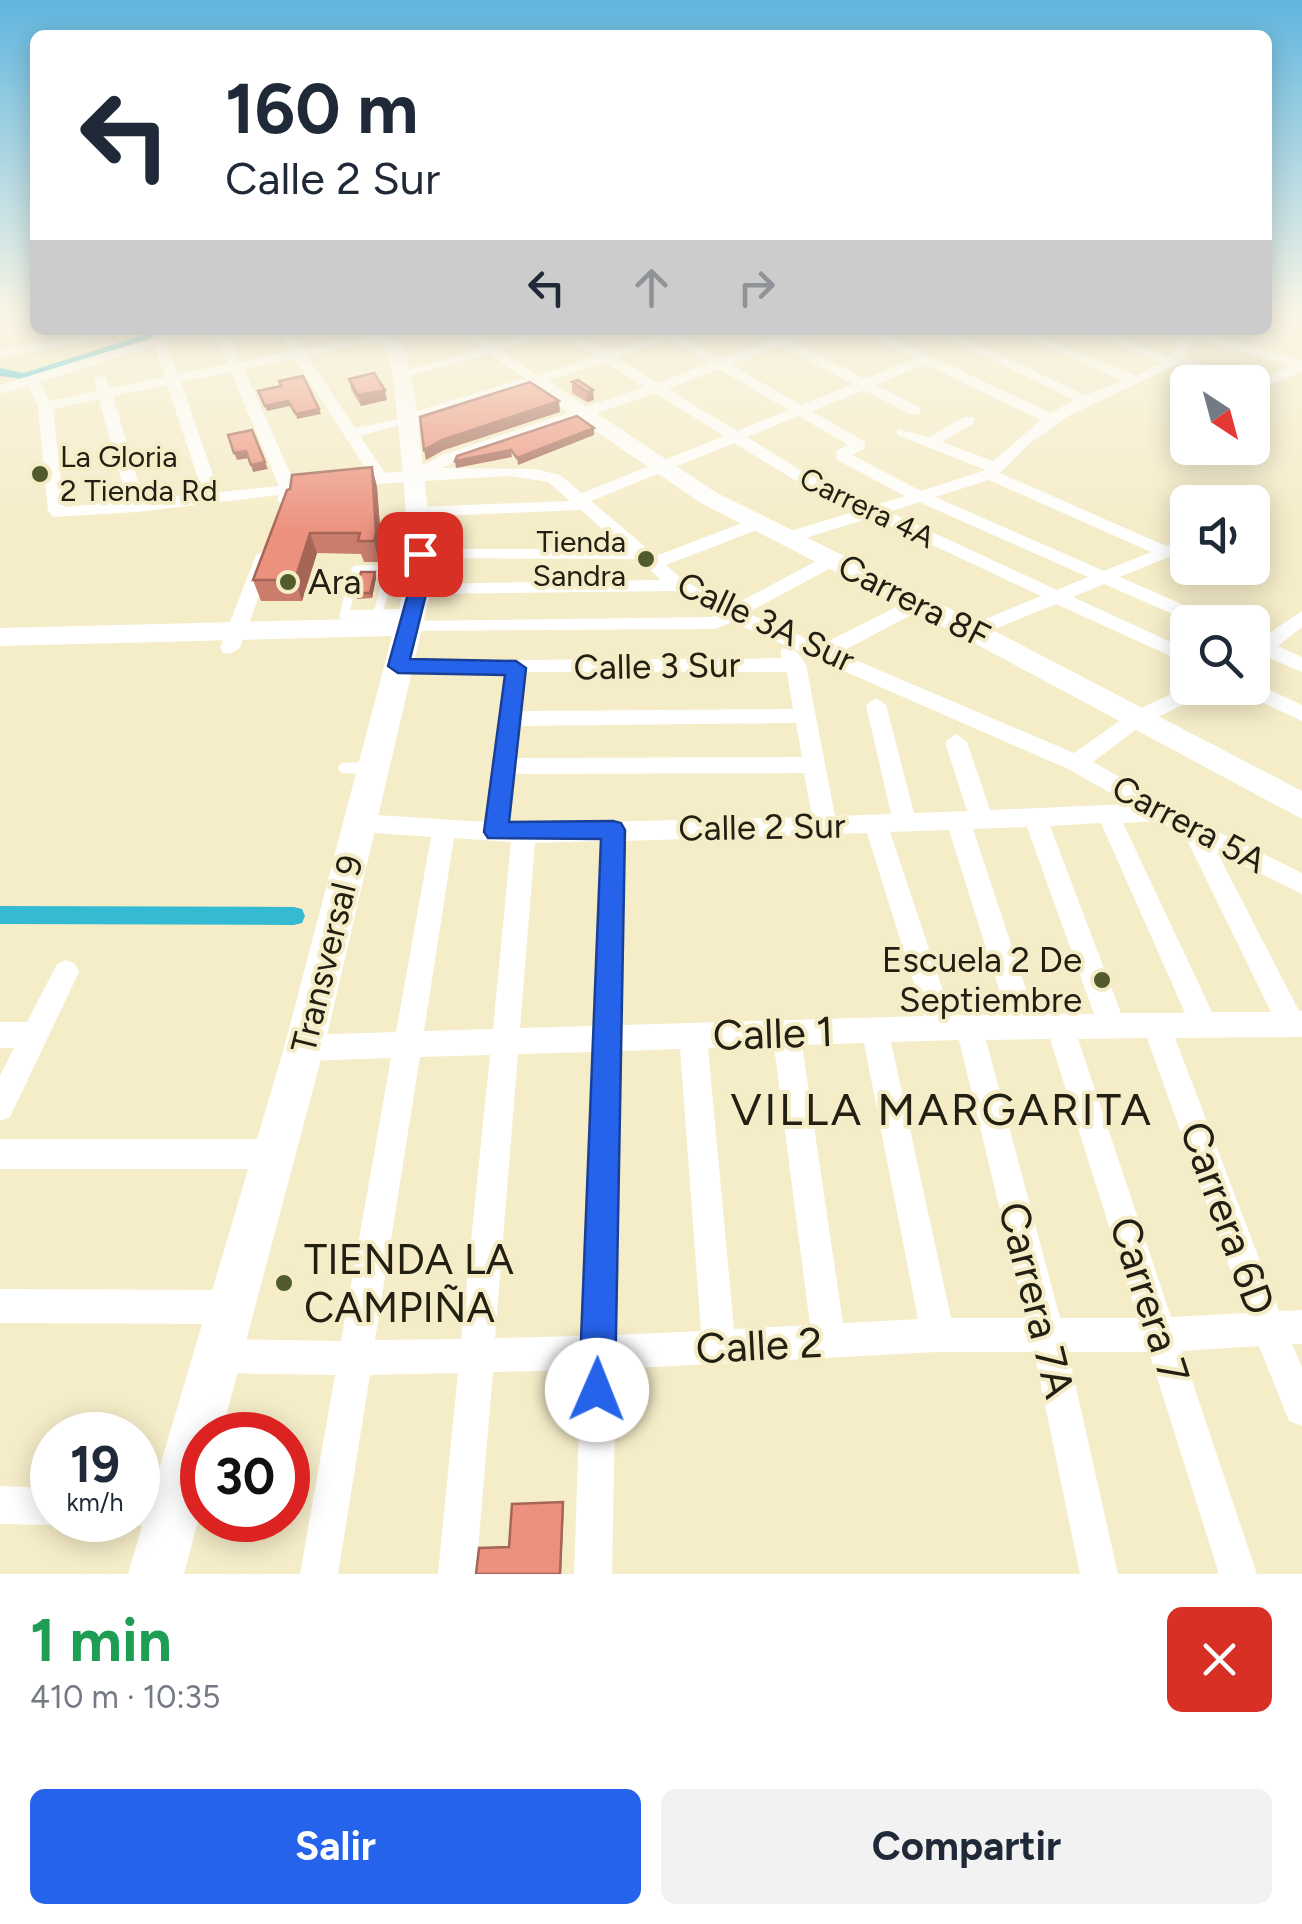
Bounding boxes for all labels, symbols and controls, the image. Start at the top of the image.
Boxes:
text: 160 m [225,66,418,151]
icon: left [60,70,190,200]
text: Calle 2 Sur [225,151,440,205]
icon: left [519,260,574,315]
icon: ahead [624,260,679,315]
icon: right [729,260,784,315]
north arrow [1170,365,1270,465]
map controls [1170,365,1270,705]
place label: La Gloria 2 Tienda Rd [60,438,217,509]
street label: Carrera 4A [794,459,941,556]
marker: La Gloria 2 Tienda Rd [29,463,51,485]
button: sound [1170,485,1270,585]
pin [378,512,463,597]
place label: Tienda Sandra [533,523,626,594]
icon: arrive [393,527,448,582]
street label: Carrera 8F [831,545,997,657]
marker: Tienda Sandra [635,548,657,570]
place label: Ara [308,561,361,603]
street label: Calle 3A Sur [671,563,861,681]
marker: Ara [277,571,299,593]
button: search [1170,605,1270,705]
street label: Calle 3 Sur [573,644,741,688]
street label: Carrera 5A [1105,766,1273,882]
street label: Calle 2 Sur [678,805,846,849]
street label: Transversal 9 [282,851,372,1057]
place label: Escuela 2 De Septiembre [882,939,1082,1021]
marker: Escuela 2 De Septiembre [1091,969,1113,991]
street label: Calle 1 [712,1006,834,1061]
district label: VILLA MARGARITA [731,1082,1153,1136]
street label: Carrera 6D [1169,1115,1286,1322]
street label: Carrera 7A [988,1197,1086,1404]
street label: Carrera 7 [1099,1211,1200,1390]
place label: TIENDA LA CAMPIÑA [304,1234,514,1333]
marker: TIENDA LA CAMPIÑA [273,1272,295,1294]
street label: Calle 2 [694,1317,824,1374]
position arrow [545,1338,649,1442]
speed limit sign: 30 [180,1412,310,1542]
text: 19 [70,1434,120,1495]
text: km/h [66,1487,124,1517]
text: 1 min [30,1604,172,1676]
button: close [1167,1607,1272,1712]
text: 410 m · 10:35 [30,1678,220,1716]
button: Salir [30,1789,641,1904]
button: Compartir [661,1789,1272,1904]

